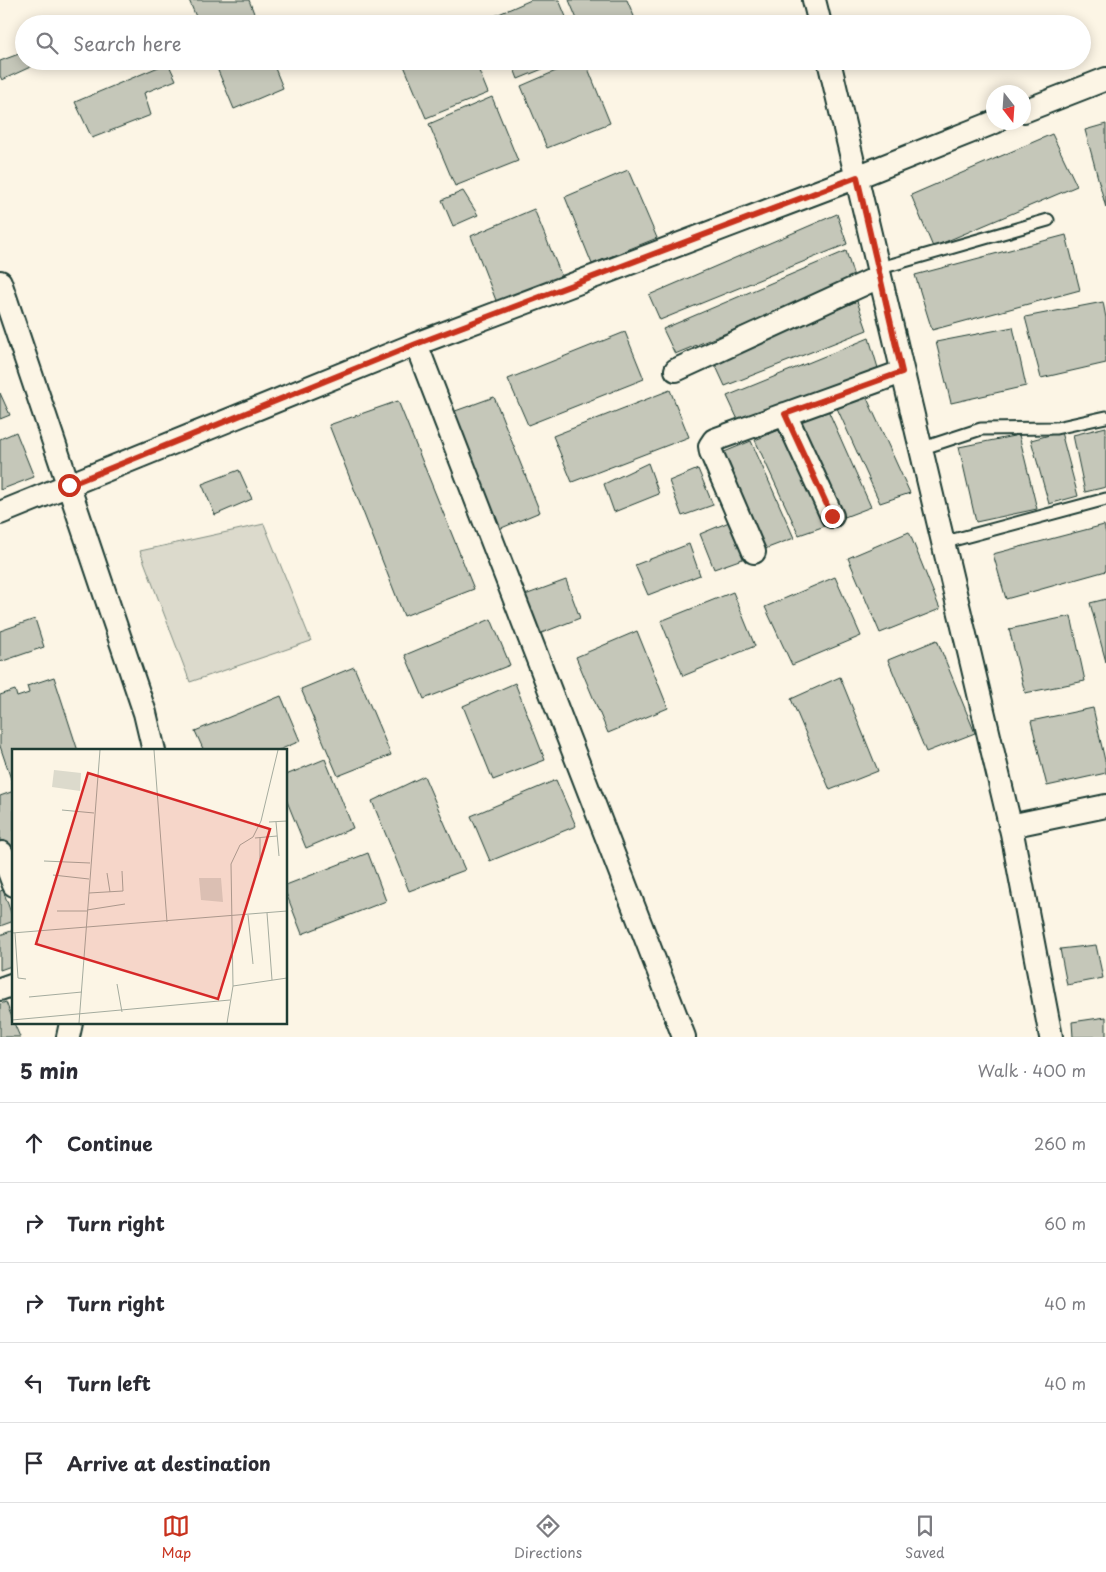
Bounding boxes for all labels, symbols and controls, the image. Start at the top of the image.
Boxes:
search box [15,15,1091,70]
icon: search [33,29,61,57]
text: Search here [73,29,182,57]
north arrow [986,85,1031,130]
route start [58,474,81,497]
route end [821,505,844,528]
inset map [12,749,288,1024]
text: 5 min [20,1054,78,1086]
text: Walk · 400 m [978,1058,1086,1082]
icon: ahead [20,1129,48,1157]
text: Continue [67,1129,153,1157]
text: 260 m [1034,1131,1086,1155]
icon: right [20,1209,48,1237]
text: Turn right [67,1209,165,1237]
text: 60 m [1044,1211,1086,1235]
icon: right [20,1289,48,1317]
text: Turn right [67,1289,165,1317]
text: 40 m [1044,1291,1086,1315]
icon: left [20,1369,48,1397]
text: Turn left [67,1369,151,1397]
text: 40 m [1044,1371,1086,1395]
icon: arrive [20,1449,48,1477]
text: Arrive at destination [67,1449,271,1477]
tab: Map [161,1512,191,1563]
tab: Directions [514,1512,582,1563]
tab: Saved [905,1512,945,1563]

